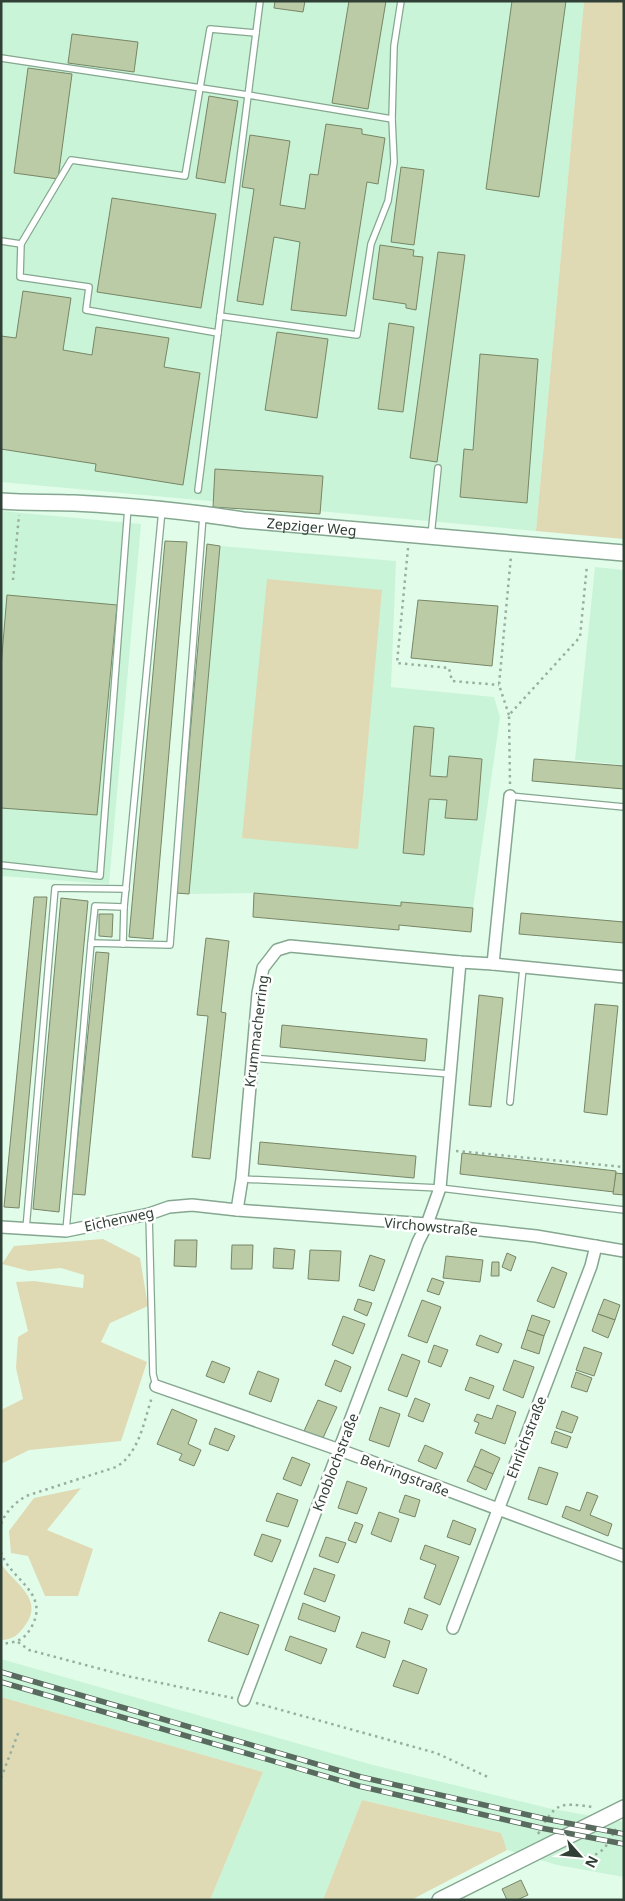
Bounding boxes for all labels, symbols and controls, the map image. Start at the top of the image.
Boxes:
street label: Zepziger Weg [266,513,357,539]
street label: Krummacherring [240,974,272,1088]
street label: Eichenweg [82,1202,156,1236]
street label: Virchowstraße [383,1212,479,1240]
street label: Ehrlichstraße [502,1393,550,1481]
street label: Knoblochstraße [308,1410,362,1514]
street label: Behringstraße [358,1449,452,1501]
north arrow [555,1831,605,1881]
text: N [581,1853,603,1872]

